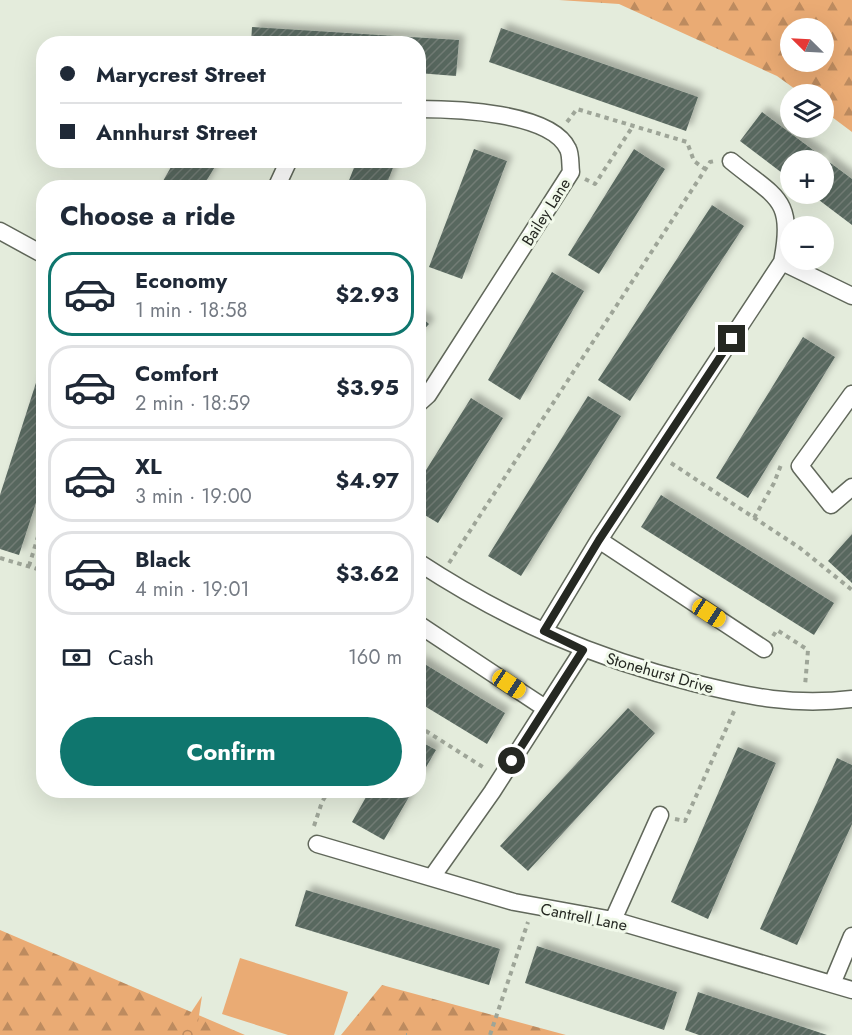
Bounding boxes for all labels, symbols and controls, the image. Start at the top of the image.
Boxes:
north arrow [780,18,834,72]
map controls [780,18,834,270]
text: Marycrest Street [96,58,266,90]
button: layers [780,84,834,138]
text: Annhurst Street [96,116,257,148]
button: + [780,150,834,204]
street label: Bailey Lane [516,174,576,250]
text: Choose a ride [60,196,235,235]
button: − [780,216,834,270]
text: Economy [135,264,227,296]
icon: car [63,267,117,321]
text: $2.93 [335,278,399,310]
text: 1 min · 18:58 [135,296,247,325]
route end [718,325,745,352]
text: Comfort [135,357,218,389]
icon: car [63,360,117,414]
text: $3.95 [336,371,399,403]
text: 2 min · 18:59 [135,389,250,418]
text: XL [135,450,162,482]
icon: car [63,453,117,507]
text: $4.97 [336,464,399,496]
text: 3 min · 19:00 [135,482,252,511]
text: Black [135,543,191,575]
icon: car [63,546,117,600]
text: $3.62 [336,557,399,589]
text: 4 min · 19:01 [135,575,249,604]
car [689,596,729,630]
icon: cash [60,641,93,674]
text: Cash [108,641,154,673]
text: 160 m [348,643,402,672]
street label: Stonehurst Drive [604,647,716,699]
car [489,666,529,702]
button: Confirm [60,717,402,786]
route start [498,747,525,774]
street label: Cantrell Lane [539,897,629,937]

